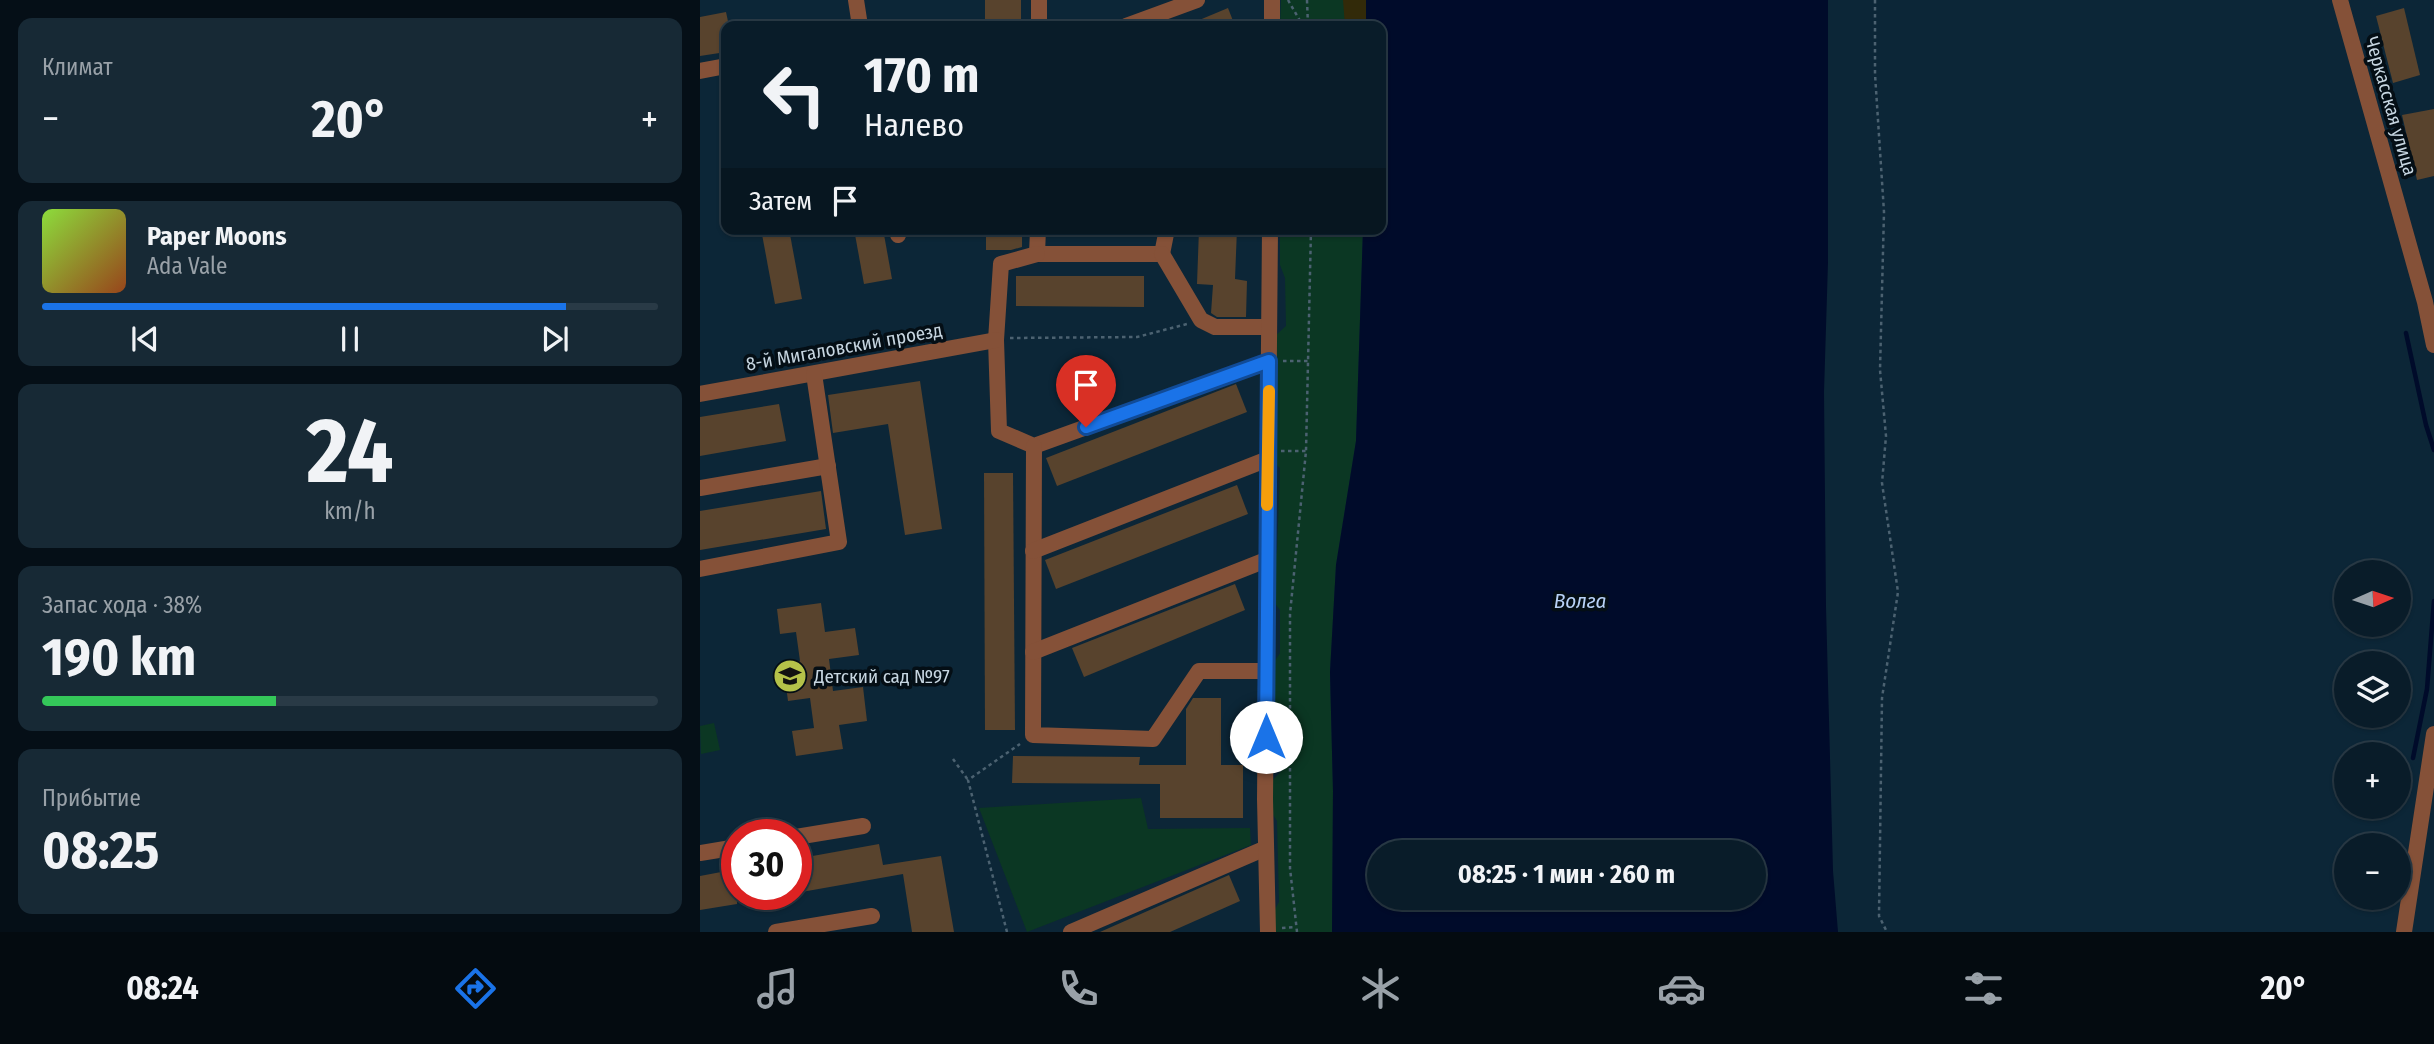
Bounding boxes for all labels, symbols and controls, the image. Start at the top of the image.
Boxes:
street label: Черкасская улица [2360,34,2422,178]
text: 170 m [864,46,980,105]
icon: left [749,49,840,140]
text: Климат [42,53,113,81]
text: 20° [312,88,388,151]
text: − [42,96,59,142]
text: + [641,96,658,142]
text: Налево [864,106,964,144]
icon: arrive [826,182,864,220]
text: Затем [749,186,812,217]
text: Paper Moons [147,221,287,252]
text: Ada Vale [147,252,227,280]
street label: 8-й Мигаловский проезд [744,318,944,376]
icon: previous [126,320,164,358]
icon: pause [331,320,369,358]
icon: next [536,320,574,358]
pin [1056,355,1116,427]
icon: arrive [1067,366,1105,404]
text: 24 [306,397,394,506]
text: km/h [324,497,376,525]
north arrow [2334,560,2412,637]
map controls [2334,560,2411,910]
water label: Волга [1554,588,1606,614]
text: Запас хода · 38% [42,591,202,619]
text: 190 km [42,626,196,689]
button: layers [2334,651,2411,728]
school or university icon: Детский сад №97 [771,657,809,695]
place label: Детский сад №97 [813,665,950,688]
position arrow [1229,700,1303,774]
button: + [2334,742,2411,819]
text: Прибытие [42,784,141,812]
text: 08:25 [42,819,159,882]
speed limit sign: 30 [721,819,812,910]
button: − [2334,833,2411,910]
text: 08:25 · 1 мин · 260 m [1458,859,1675,890]
icon: directions [451,964,500,1013]
icon: music [753,964,802,1013]
icon: phone [1054,964,1103,1013]
icon: climate [1356,964,1405,1013]
icon: car [1657,964,1706,1013]
icon: filters [1959,964,2008,1013]
text: 08:24 [126,969,199,1007]
text: 20° [2260,969,2308,1007]

